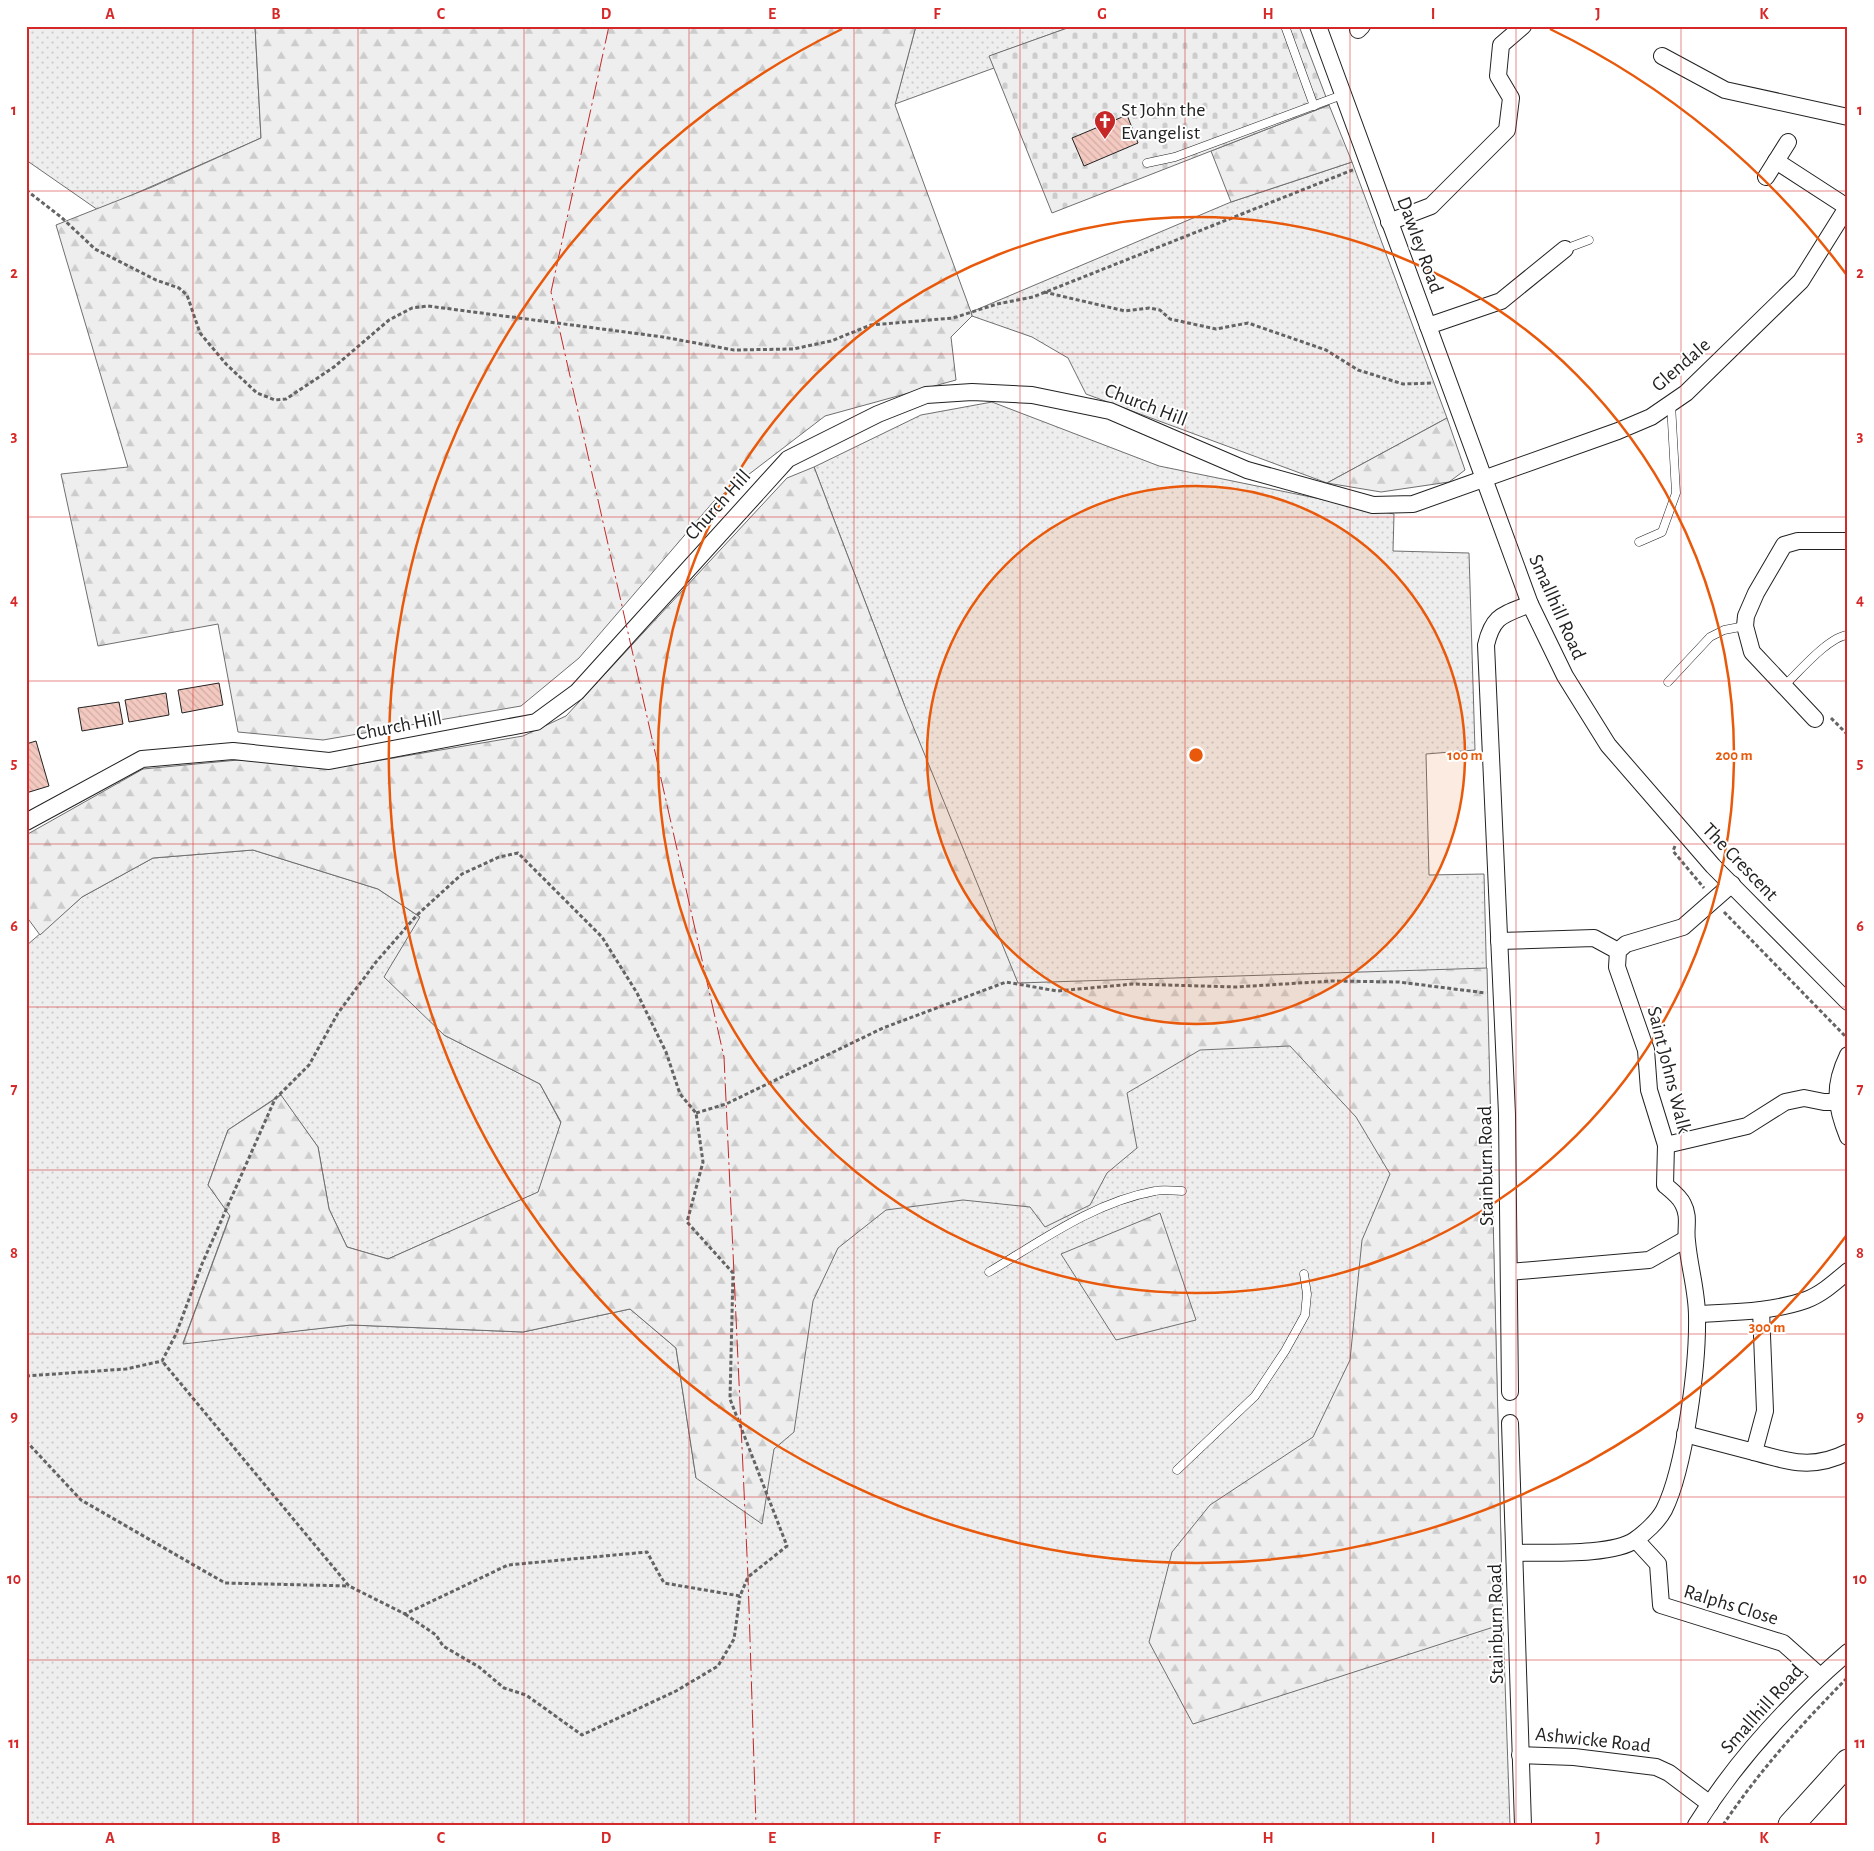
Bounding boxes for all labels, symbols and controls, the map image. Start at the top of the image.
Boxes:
text: A [105,6,115,22]
text: B [271,6,281,22]
text: C [437,6,446,22]
text: D [601,6,612,22]
text: E [768,6,776,22]
text: F [933,6,941,22]
text: G [1097,6,1107,22]
text: H [1262,6,1274,22]
text: I [1431,6,1435,22]
text: J [1595,6,1601,22]
text: K [1759,6,1769,22]
place label: St John the Evangelist [1121,100,1206,143]
text: 1 [11,102,17,118]
text: 1 [1857,102,1863,118]
church icon: St John the Evangelist [1093,109,1117,140]
street label: Dawley Road [1393,194,1447,296]
text: 2 [10,265,18,281]
text: 2 [1856,265,1864,281]
street label: Glendale [1648,334,1714,396]
street label: Church Hill [1102,380,1190,430]
text: 3 [11,428,18,444]
text: 3 [1857,428,1864,444]
street label: Church Hill [681,466,755,544]
street label: Smallhill Road [1525,552,1589,662]
text: 4 [10,592,18,608]
text: 4 [1856,592,1864,608]
street label: Church Hill [354,708,444,744]
centre of rings [1187,746,1205,764]
text: 100 m [1447,748,1483,763]
text: 200 m [1715,748,1753,763]
text: 5 [11,755,18,771]
text: 5 [1857,755,1864,771]
street label: The Crescent [1698,819,1782,905]
text: 6 [10,918,18,934]
text: 6 [1856,918,1864,934]
street label: Saint Johns Walk [1644,1004,1694,1136]
text: 7 [11,1081,18,1097]
text: 7 [1857,1081,1864,1097]
street label: Stainburn Road [1475,1106,1497,1226]
text: 8 [10,1245,18,1261]
text: 8 [1856,1245,1864,1261]
text: 300 m [1749,1320,1785,1335]
text: 9 [10,1408,18,1424]
text: 9 [1856,1408,1864,1424]
street label: Stainburn Road [1485,1564,1507,1684]
text: 10 [7,1571,21,1587]
text: 10 [1853,1571,1867,1587]
street label: Ralphs Close [1681,1581,1781,1629]
street label: Smallhill Road [1717,1660,1807,1758]
street label: Ashwicke Road [1534,1724,1652,1756]
text: 11 [8,1735,20,1751]
text: 11 [1854,1735,1866,1751]
text: A [105,1830,115,1846]
text: B [271,1830,281,1846]
text: C [437,1830,446,1846]
text: D [601,1830,612,1846]
text: E [768,1830,776,1846]
text: F [933,1830,941,1846]
text: G [1097,1830,1107,1846]
text: H [1262,1830,1274,1846]
text: I [1431,1830,1435,1846]
text: J [1595,1830,1601,1846]
text: K [1759,1830,1769,1846]

